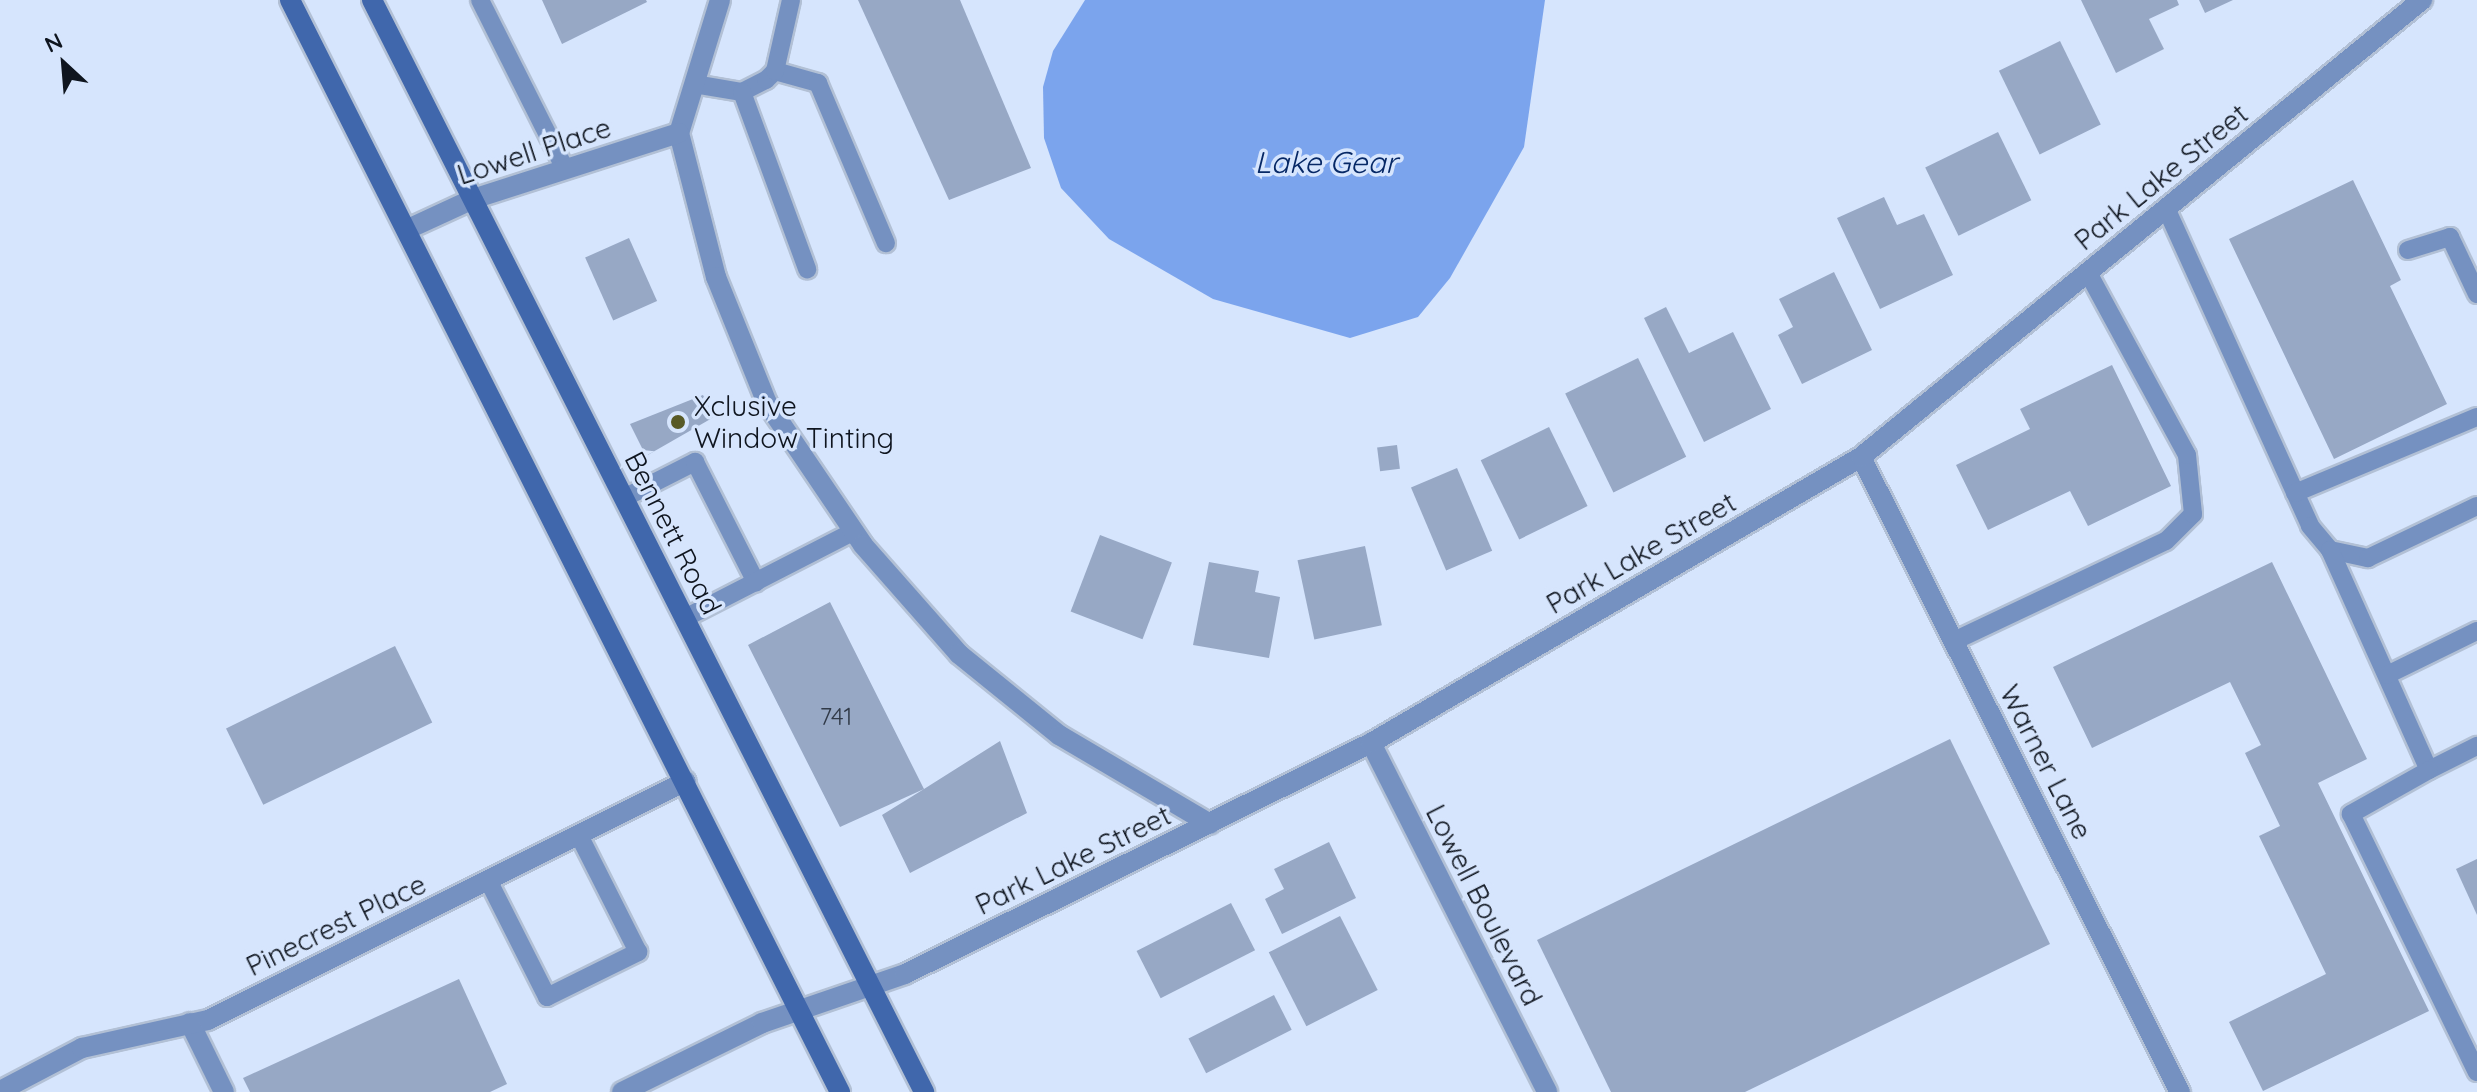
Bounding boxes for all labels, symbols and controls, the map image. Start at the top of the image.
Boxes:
north arrow [24,24,104,104]
text: N [40,26,67,59]
street label: Park Lake Street [2068,97,2254,257]
street label: Lowell Place [453,110,615,192]
water label: Lake Gear [1255,144,1397,180]
place label: Xclusive Window Tinting [694,389,894,455]
marker: Xclusive Window Tinting [669,413,687,431]
street label: Bennett Road [618,446,728,620]
street label: Park Lake Street [1540,485,1742,621]
street label: Warner Lane [1993,679,2099,845]
house number: 741 [820,703,852,731]
street label: Park Lake Street [970,798,1176,922]
street label: Lowell Boulevard [1419,799,1549,1011]
street label: Pinecrest Place [241,867,431,983]

